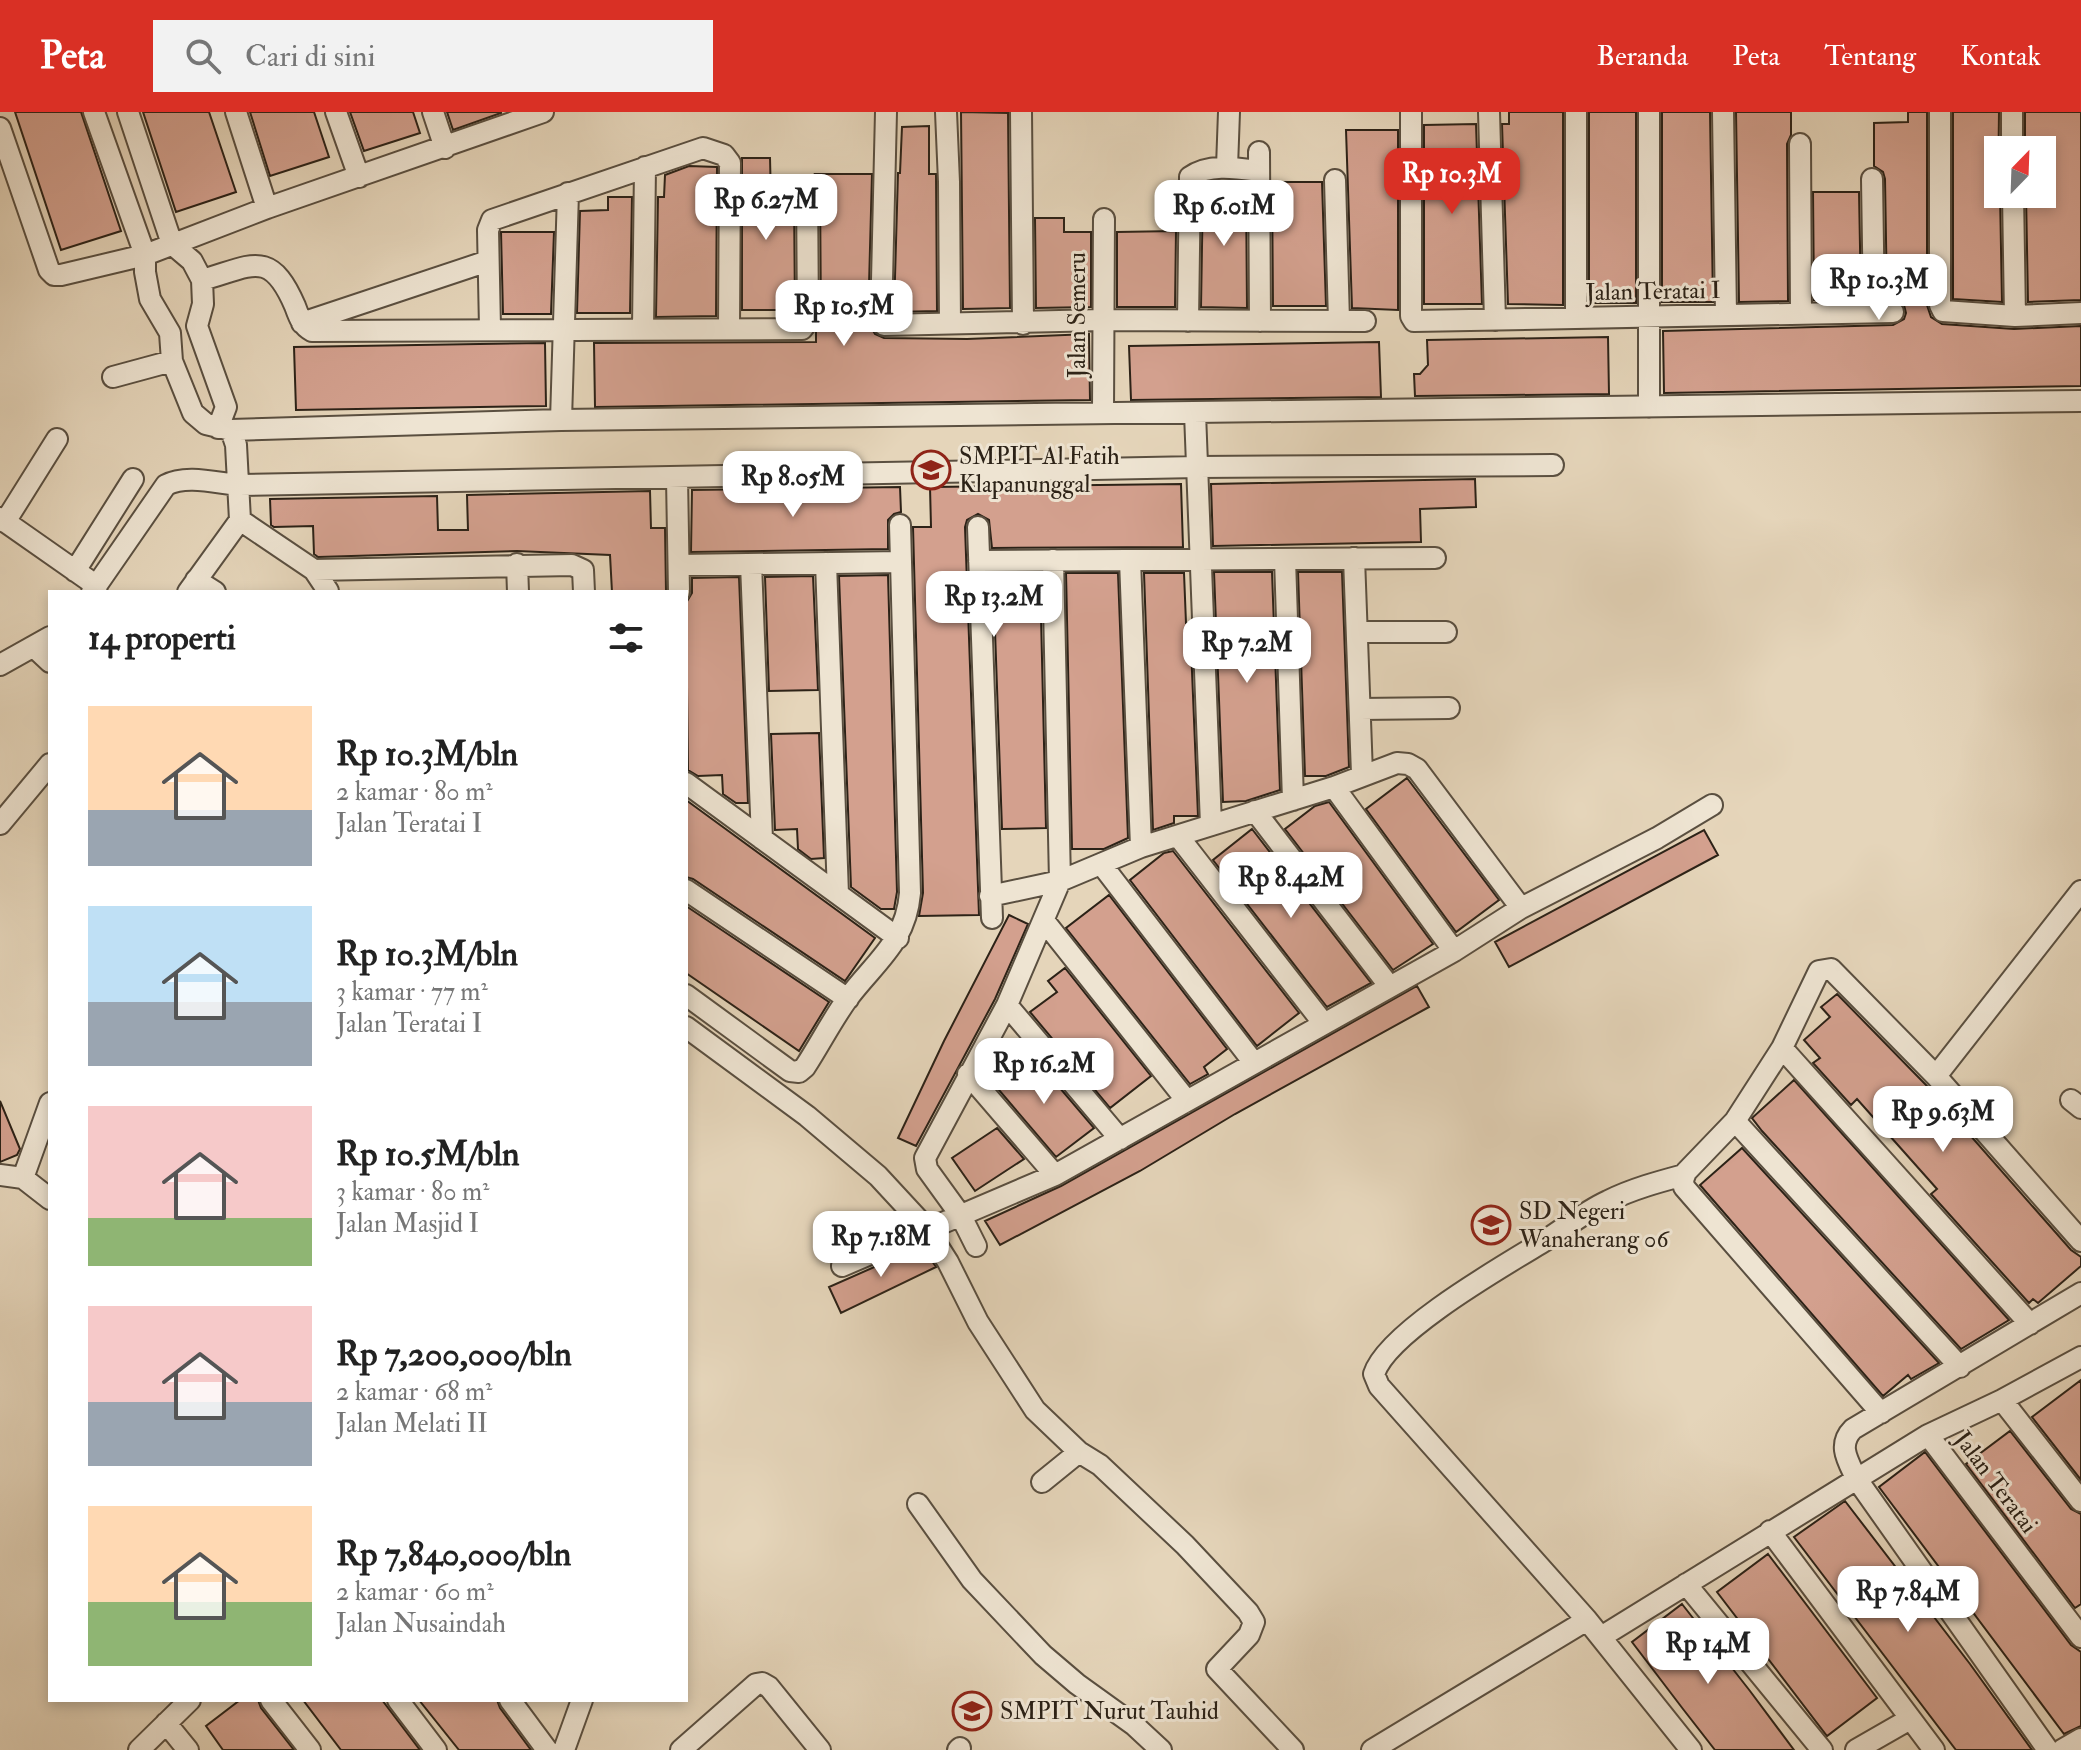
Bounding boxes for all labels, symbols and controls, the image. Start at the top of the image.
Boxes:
search box [153,20,713,92]
text: Peta [40,32,105,80]
icon: search [181,34,225,78]
text: Cari di sini [245,38,376,75]
text: Beranda [1597,39,1688,74]
text: Peta [1732,39,1780,74]
text: Tentang [1824,39,1916,74]
text: Kontak [1960,39,2041,74]
north arrow [1984,136,2056,208]
map controls [1984,136,2056,208]
pin: Rp 10.3M [1369,148,1535,216]
text: Rp 10.3M [1402,158,1502,190]
pin: Rp 6.27M [683,174,849,242]
pin: Rp 6.01M [1141,180,1307,248]
text: Rp 6.27M [713,184,819,216]
text: Rp 6.01M [1173,190,1275,222]
street label: Jalan Semeru [1062,252,1093,379]
pin: Rp 10.3M [1796,254,1962,322]
text: Rp 10.3M [1829,264,1929,296]
street label: Jalan Teratai I [1584,275,1721,308]
pin: Rp 10.5M [761,280,927,348]
text: Rp 10.5M [794,290,894,322]
place label: SMPIT Al Fatih Klapanunggal [959,441,1120,500]
school or university icon: SMPIT Al Fatih Klapanunggal [910,449,952,491]
pin: Rp 8.05M [710,451,876,519]
text: Rp 8.05M [741,461,845,493]
pin: Rp 13.2M [911,571,1077,639]
text: Rp 13.2M [944,581,1044,613]
icon: filters [604,616,648,660]
text: 14 properti [88,617,236,660]
pin: Rp 7.2M [1173,617,1321,685]
text: Rp 7.2M [1201,627,1293,659]
text: Rp 10.3M/bln [336,733,518,776]
icon: home [152,738,248,834]
text: 2 kamar · 80 m² [336,776,493,808]
text: Jalan Teratai I [336,808,482,840]
pin: Rp 8.42M [1208,852,1374,920]
text: Rp 8.42M [1237,862,1345,894]
text: Rp 10.3M/bln [336,933,518,976]
icon: home [152,938,248,1034]
text: 3 kamar · 77 m² [336,976,488,1008]
text: Jalan Teratai I [336,1008,482,1040]
pin: Rp 16.2M [961,1038,1127,1106]
text: Rp 16.2M [993,1048,1095,1080]
pin: Rp 9.63M [1860,1086,2026,1154]
text: Rp 9.63M [1891,1096,1995,1128]
text: Rp 10.5M/bln [336,1133,520,1176]
icon: home [152,1138,248,1234]
text: 3 kamar · 80 m² [336,1176,489,1208]
place label: SD Negeri Wanaherang 06 [1518,1196,1670,1255]
school or university icon: SD Negeri Wanaherang 06 [1470,1204,1512,1246]
text: Jalan Masjid I [336,1208,479,1240]
pin: Rp 7.18M [798,1211,964,1279]
text: Rp 7.18M [831,1221,931,1253]
text: Rp 7,200,000/bln [336,1333,572,1376]
icon: home [152,1338,248,1434]
text: 2 kamar · 68 m² [336,1376,492,1408]
text: Jalan Melati II [336,1408,488,1440]
street label: Jalan Teratai [1946,1424,2044,1540]
text: Rp 7,840,000/bln [336,1533,571,1576]
icon: home [152,1538,248,1634]
pin: Rp 7.84M [1825,1566,1991,1634]
text: 2 kamar · 60 m² [336,1576,494,1608]
text: Rp 7.84M [1855,1576,1961,1608]
text: Jalan Nusaindah [336,1608,506,1640]
pin: Rp 14M [1643,1618,1773,1686]
text: Rp 14M [1665,1628,1751,1660]
school or university icon: SMPIT Nurut Tauhid [951,1690,993,1732]
place label: SMPIT Nurut Tauhid [1000,1696,1219,1727]

